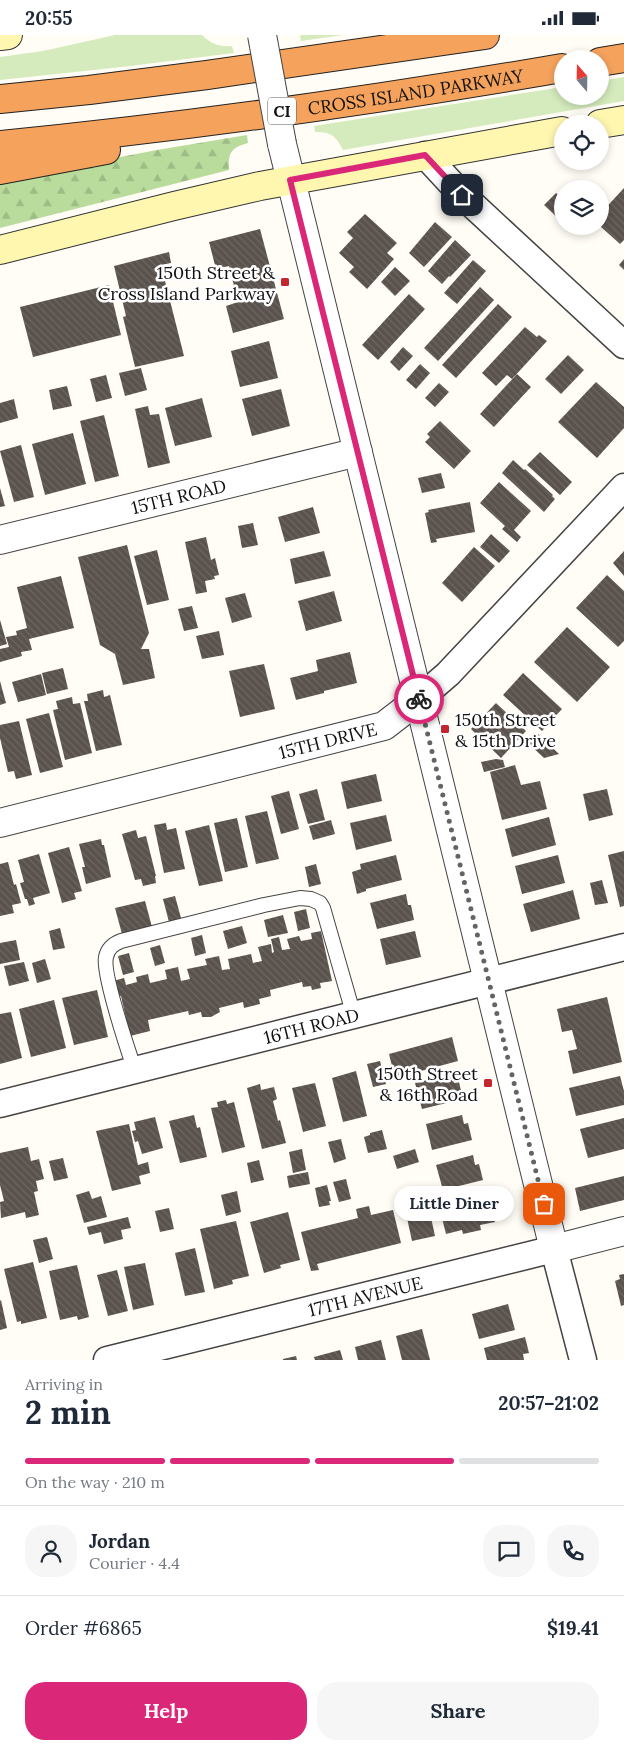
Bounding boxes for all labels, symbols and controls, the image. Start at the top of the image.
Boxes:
text: 20:55 [25,6,72,30]
north arrow [554,50,609,105]
map controls [554,50,609,235]
street label: CROSS ISLAND PARKWAY [306,63,526,119]
road number: CI [268,97,296,125]
button: locate [554,115,609,170]
pin [441,174,483,216]
button: layers [554,180,609,235]
icon: home [448,181,476,209]
place label: 150th Street & Cross Island Parkway [98,261,275,305]
marker: 150th Street & Cross Island Parkway [279,276,291,288]
street label: 15TH ROAD [129,473,228,519]
courier [394,674,444,724]
icon: bike [405,685,433,713]
place label: 150th Street & 15th Drive [455,708,556,752]
street label: 15TH DRIVE [276,717,379,764]
marker: 150th Street & 15th Drive [439,723,451,735]
street label: 16TH ROAD [261,1003,361,1049]
place label: 150th Street & 16th Road [377,1062,478,1106]
marker: 150th Street & 16th Road [482,1077,494,1089]
pin [523,1183,565,1225]
callout: Little Diner [394,1187,514,1221]
icon: bag [530,1190,558,1218]
text: Little Diner [409,1193,499,1213]
street label: 17TH AVENUE [306,1271,425,1321]
text: Arriving in [25,1374,103,1394]
text: 20:57–21:02 [498,1391,599,1415]
text: 2 min [25,1392,111,1433]
text: On the way · 210 m [25,1472,165,1492]
button: person [25,1525,77,1577]
button: chat [483,1525,535,1577]
button: phone [547,1525,599,1577]
text: Jordan [89,1529,150,1553]
text: Courier · 4.4 [89,1553,180,1573]
text: Order #6865 [25,1616,142,1640]
text: $19.41 [547,1616,599,1640]
button: Help [25,1682,307,1740]
button: Share [317,1682,599,1740]

